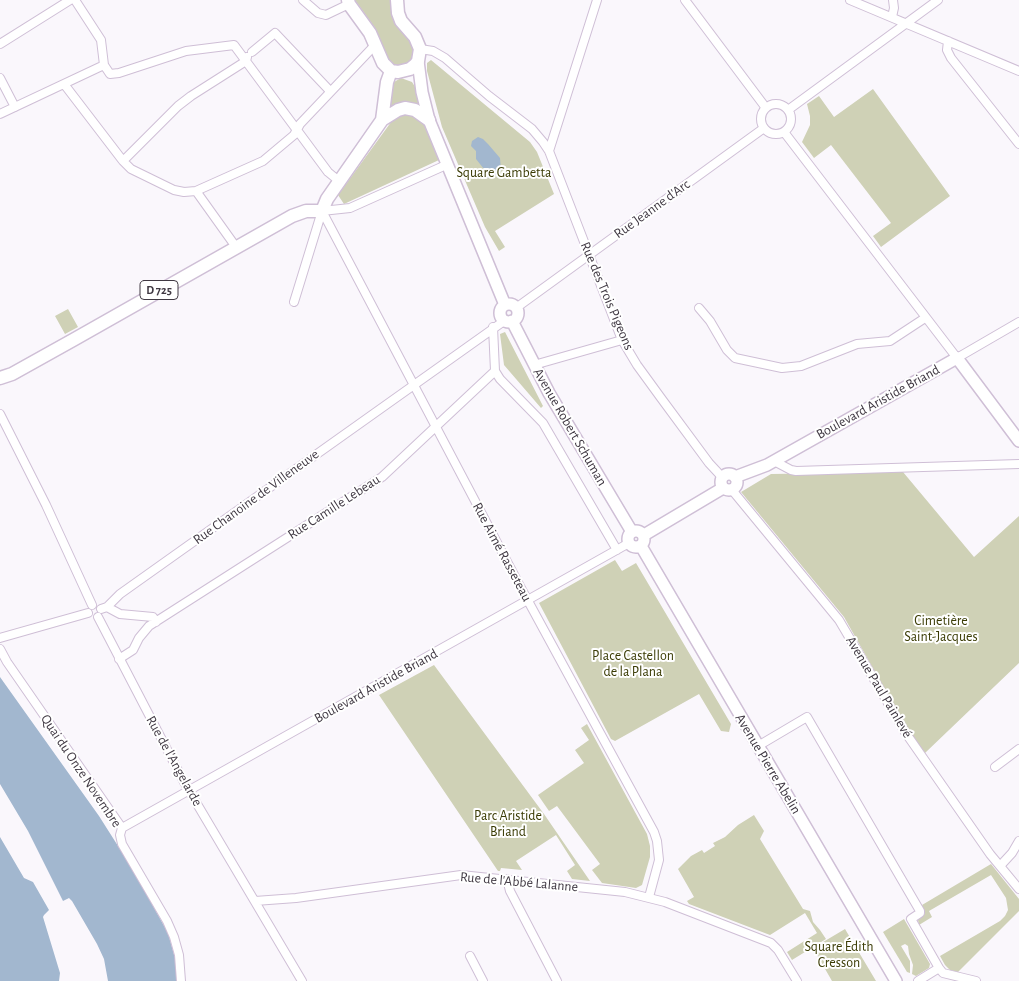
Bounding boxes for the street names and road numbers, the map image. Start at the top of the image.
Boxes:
street label: Rue Jeanne d'Arc [611,176,693,242]
street label: Rue des Trois Pigeons [577,239,637,353]
road number: D 725 [140,280,178,300]
street label: Boulevard Aristide Briand [813,361,943,443]
street label: Avenue Robert Schuman [529,365,611,489]
street label: Rue Chanoine de Villeneuve [190,446,322,548]
street label: Rue Camille Lebeau [285,471,383,543]
street label: Rue Aimé Rasseteau [469,500,535,604]
street label: Avenue Paul Painlevé [842,633,916,741]
street label: Boulevard Aristide Briand [311,645,441,727]
street label: Quai du Onze Novembre [37,711,125,831]
street label: Avenue Pierre Abelin [731,711,805,817]
street label: Rue de l'Angelarde [142,713,206,809]
street label: Rue de l'Abbé Lalanne [459,868,579,896]

